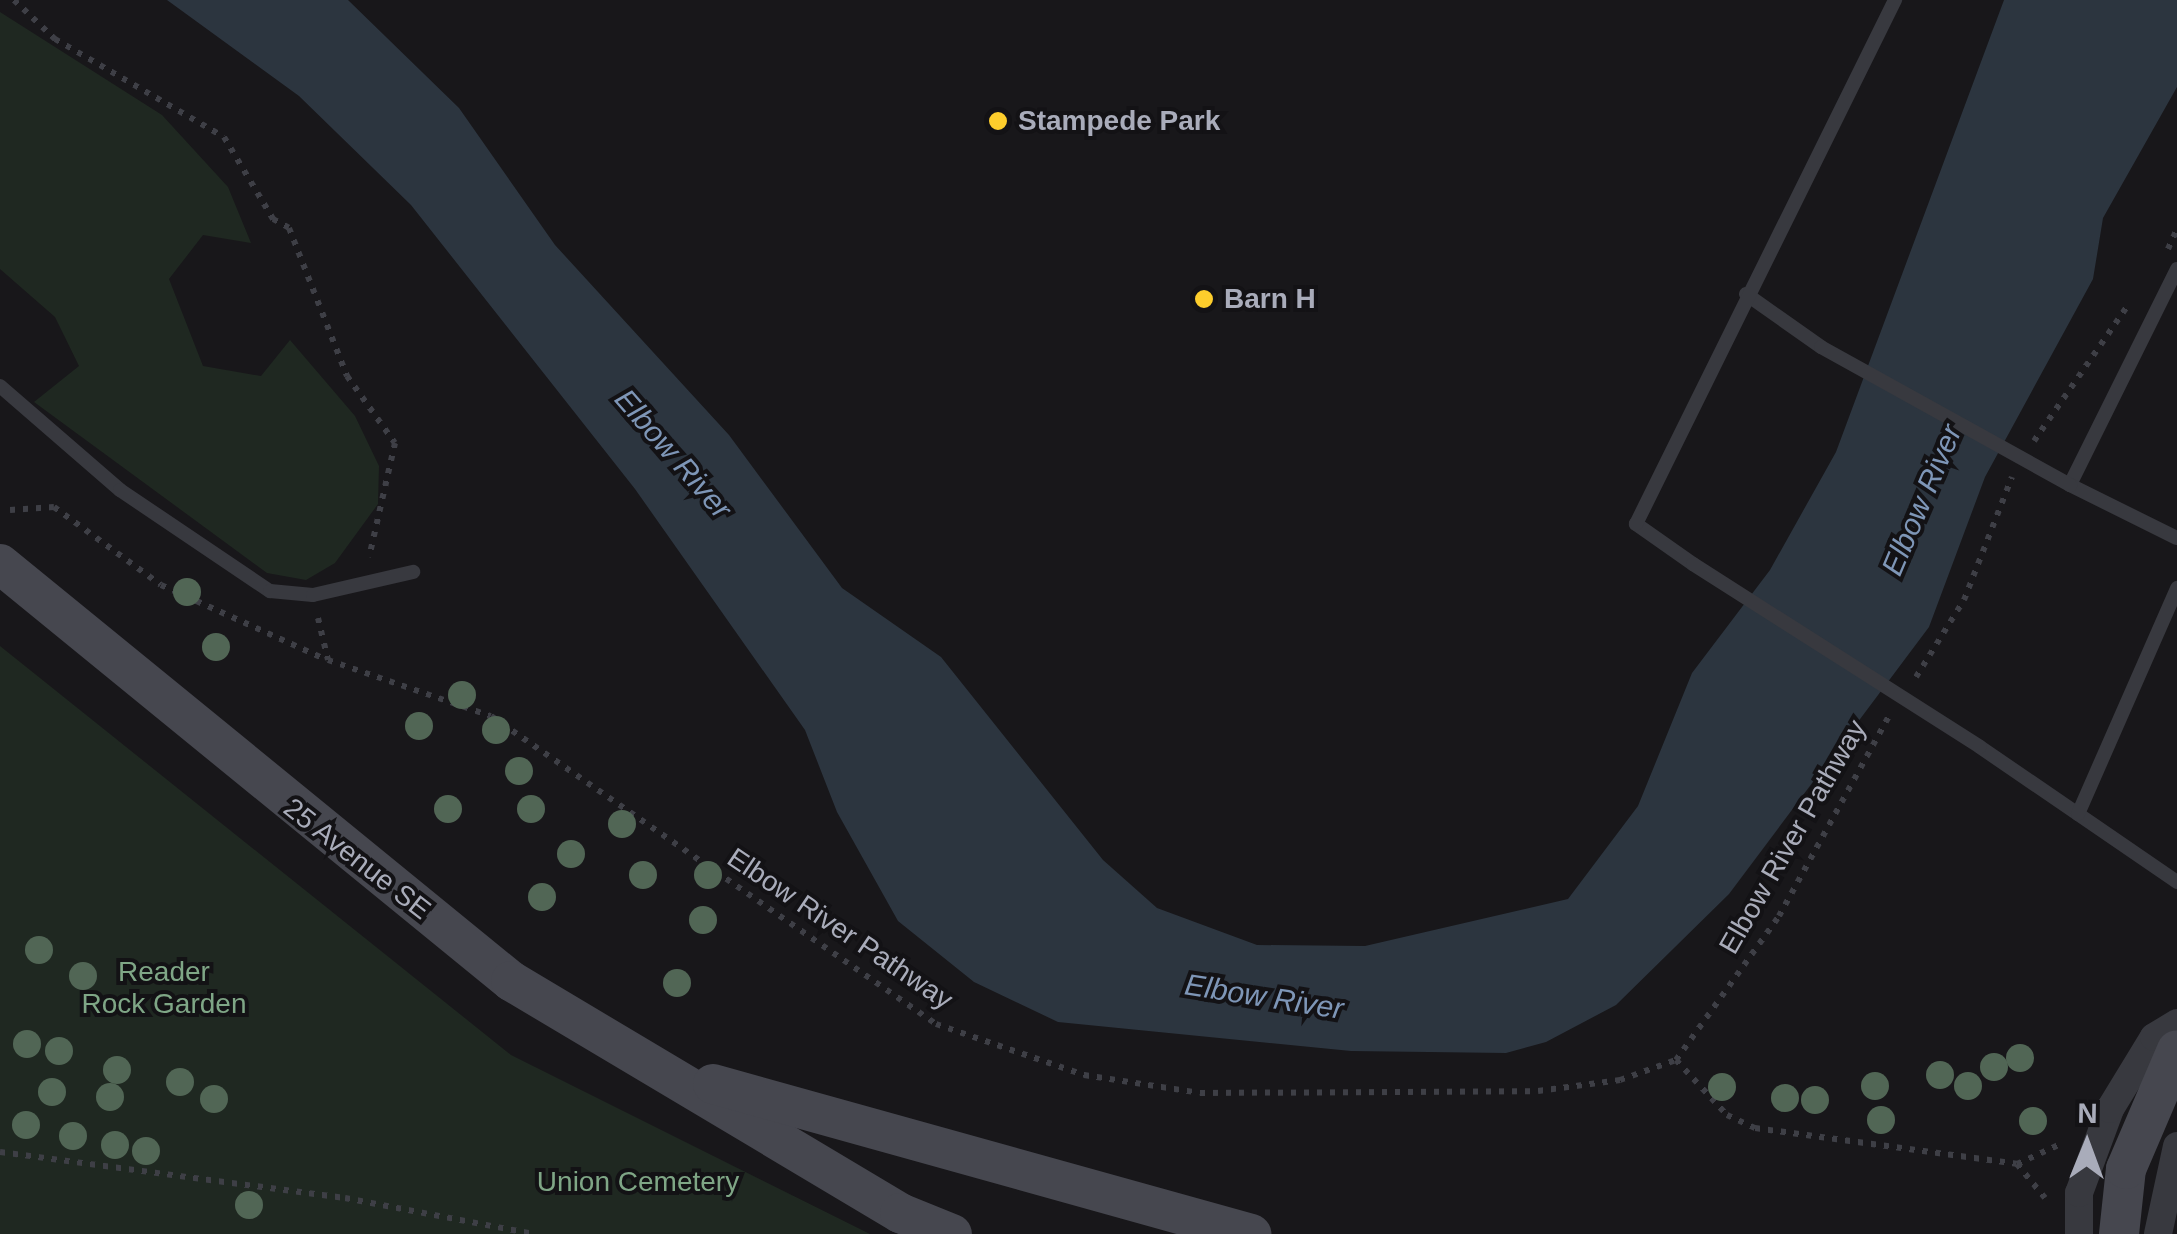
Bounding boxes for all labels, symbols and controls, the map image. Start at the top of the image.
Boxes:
place label: Stampede Park [1018,104,1220,138]
marker: Stampede Park [987,110,1009,132]
place label: Barn H [1224,282,1316,316]
marker: Barn H [1193,288,1215,310]
water label: Elbow River [607,382,739,526]
water label: Elbow River [1874,419,1970,581]
street label: Elbow River Pathway [1712,714,1874,960]
street label: 25 Avenue SE [276,791,438,927]
street label: Elbow River Pathway [721,841,959,1017]
park label: Reader Rock Garden [82,955,246,1021]
water label: Elbow River [1182,967,1346,1027]
north arrow [2037,1094,2137,1194]
text: N [2077,1098,2098,1129]
park label: Union Cemetery [537,1165,739,1199]

